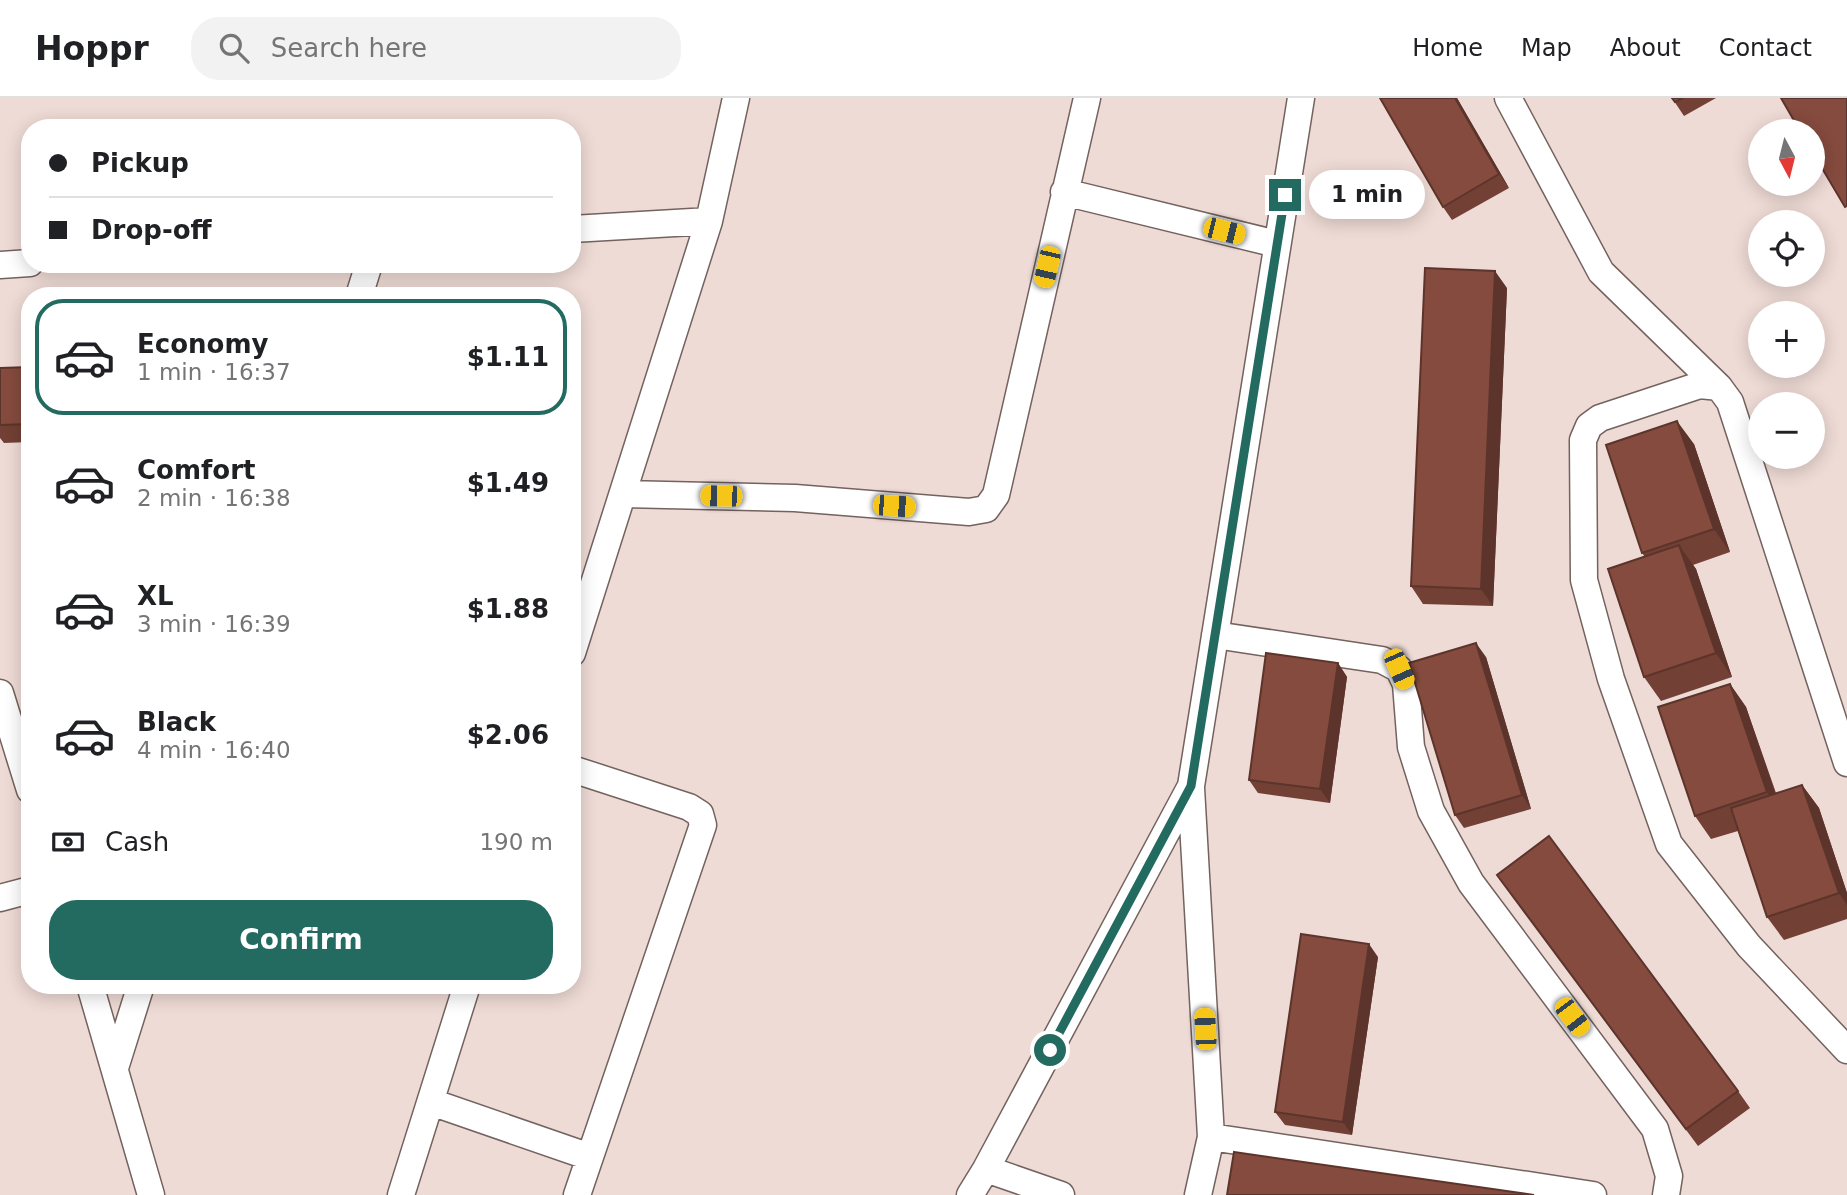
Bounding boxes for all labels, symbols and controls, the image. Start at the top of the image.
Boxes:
search box [191,17,681,80]
text: Hoppr [35,29,149,68]
icon: search [215,29,253,67]
text: Search here [271,33,427,63]
text: Home [1412,34,1483,62]
text: Map [1521,34,1572,62]
text: About [1610,34,1681,62]
text: Contact [1719,34,1812,62]
north arrow [1748,119,1825,196]
map controls [1748,119,1825,469]
text: Pickup [91,148,189,178]
callout: 1 min [1310,170,1425,220]
route end [1269,179,1301,211]
text: 1 min [1331,181,1403,207]
button: locate [1748,210,1825,287]
text: Drop-off [91,215,212,245]
car [1202,216,1247,246]
car [1033,244,1062,290]
button: + [1748,301,1825,378]
icon: car [53,326,116,389]
text: Economy [137,329,268,359]
text: $1.11 [467,342,549,372]
text: 1 min · 16:37 [137,359,291,385]
button: − [1748,392,1825,469]
icon: car [53,452,116,515]
text: Comfort [137,455,255,485]
text: $1.49 [467,468,549,498]
text: 2 min · 16:38 [137,485,291,511]
car [700,485,743,507]
car [873,494,916,518]
icon: car [53,578,116,641]
text: XL [137,581,174,611]
text: $1.88 [467,594,549,624]
text: 3 min · 16:39 [137,611,291,637]
car [1381,646,1418,692]
icon: car [53,704,116,767]
text: Black [137,707,216,737]
text: $2.06 [467,720,549,750]
text: 4 min · 16:40 [137,737,291,763]
icon: cash [49,823,87,861]
text: Cash [105,827,169,857]
text: 190 m [479,829,553,855]
button: Confirm [49,900,553,980]
car [1551,994,1594,1040]
car [1194,1007,1217,1051]
route start [1034,1034,1066,1066]

